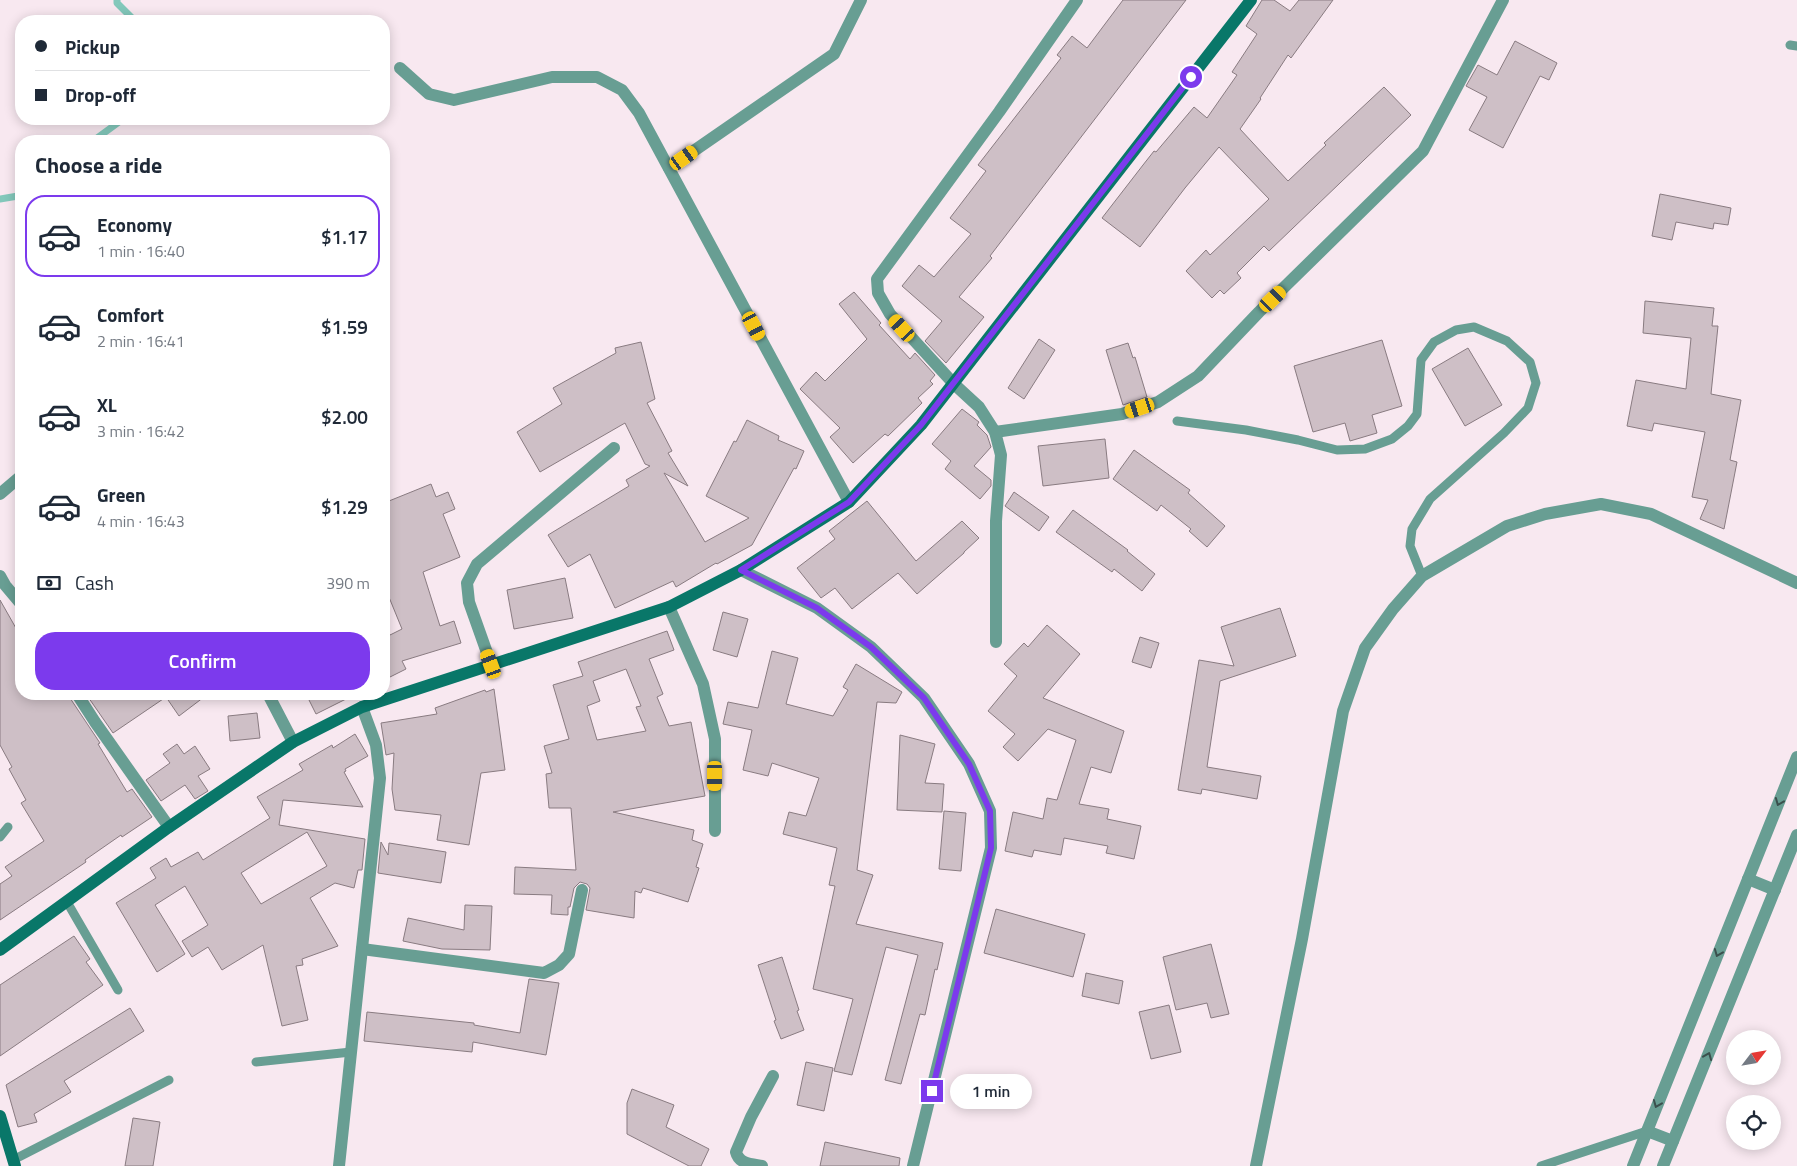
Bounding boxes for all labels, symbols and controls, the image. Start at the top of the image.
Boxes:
text: Pickup [65,32,120,61]
route start [1180,66,1202,88]
text: Drop-off [65,80,136,109]
car [667,143,700,173]
text: Choose a ride [35,148,162,182]
text: Economy [97,210,172,239]
icon: car [37,214,82,259]
text: $1.17 [321,222,368,251]
text: 1 min · 16:40 [97,239,185,263]
car [1257,283,1289,315]
text: Comfort [97,300,164,329]
icon: car [37,304,82,349]
car [740,309,767,343]
text: $1.59 [321,312,368,341]
car [886,312,917,344]
text: 2 min · 16:41 [97,329,185,353]
text: XL [97,390,117,419]
icon: car [37,394,82,439]
car [1123,396,1156,420]
text: $2.00 [321,402,368,431]
text: 3 min · 16:42 [97,419,185,443]
text: Green [97,480,146,509]
icon: car [37,484,82,529]
text: $1.29 [321,492,368,521]
text: 4 min · 16:43 [97,509,185,533]
text: Cash [75,568,114,597]
icon: cash [35,569,63,597]
text: 390 m [326,571,370,595]
button: Confirm [35,632,370,690]
car [478,647,503,681]
car [707,761,722,791]
one-way arrow [1775,797,1785,806]
one-way arrow [1714,948,1724,957]
north arrow [1726,1030,1781,1085]
map controls [1726,1030,1781,1150]
one-way arrow [1702,1052,1712,1061]
callout: 1 min [950,1074,1032,1108]
text: 1 min [972,1079,1010,1103]
route end [921,1080,943,1102]
button: locate [1726,1095,1781,1150]
one-way arrow [1653,1099,1664,1108]

